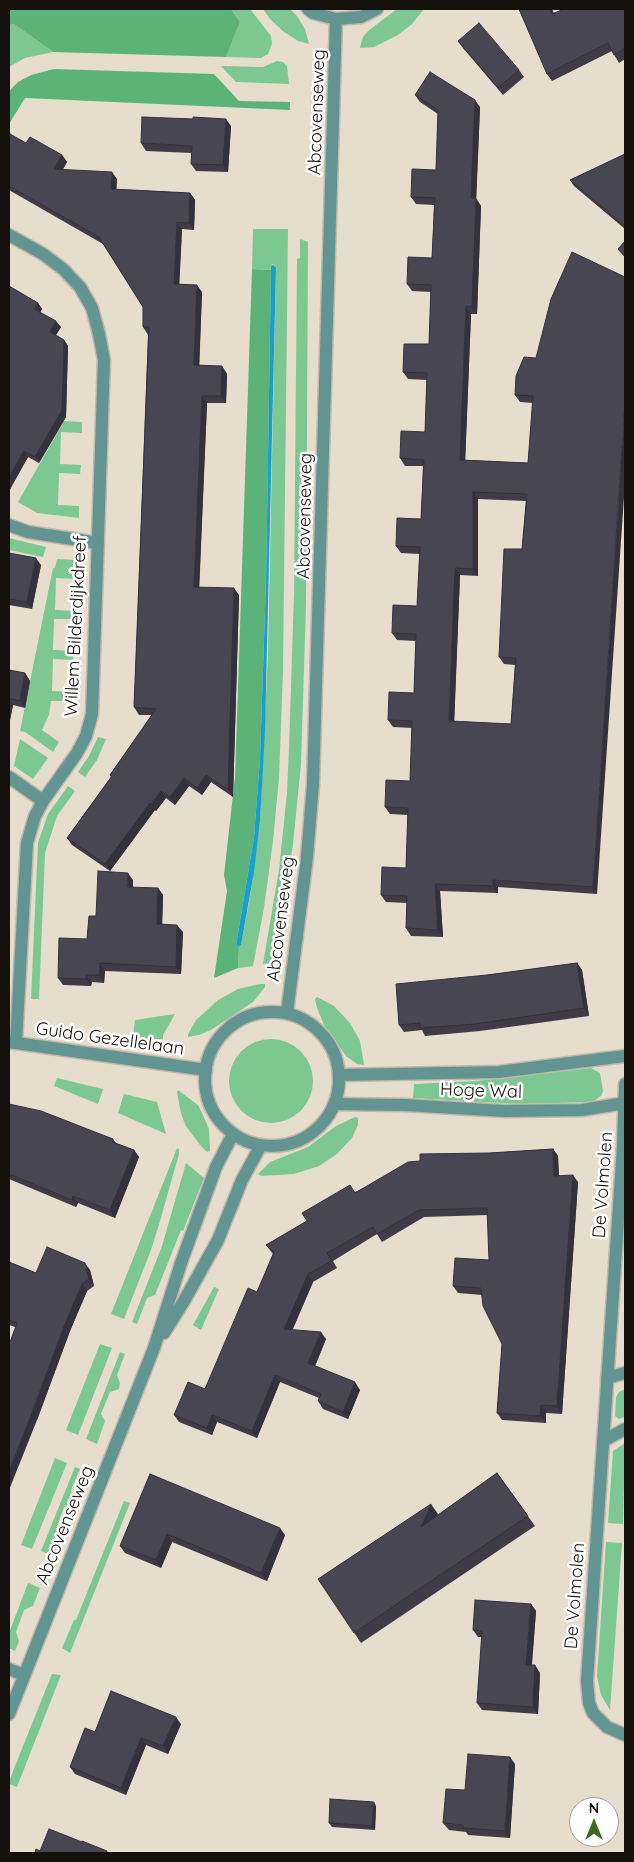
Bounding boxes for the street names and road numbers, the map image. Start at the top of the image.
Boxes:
street label: Abcovenseweg [304,49,330,175]
street label: Abcovenseweg [293,453,317,579]
street label: Willem Bilderdijkdreef [60,535,92,717]
street label: Abcovenseweg [263,855,299,983]
street label: Guido Gezellelaan [35,1018,185,1060]
street label: Hoge Wal [440,1079,522,1103]
street label: De Volmolen [589,1131,617,1239]
street label: Abcovenseweg [31,1462,99,1588]
street label: De Volmolen [561,1542,589,1650]

